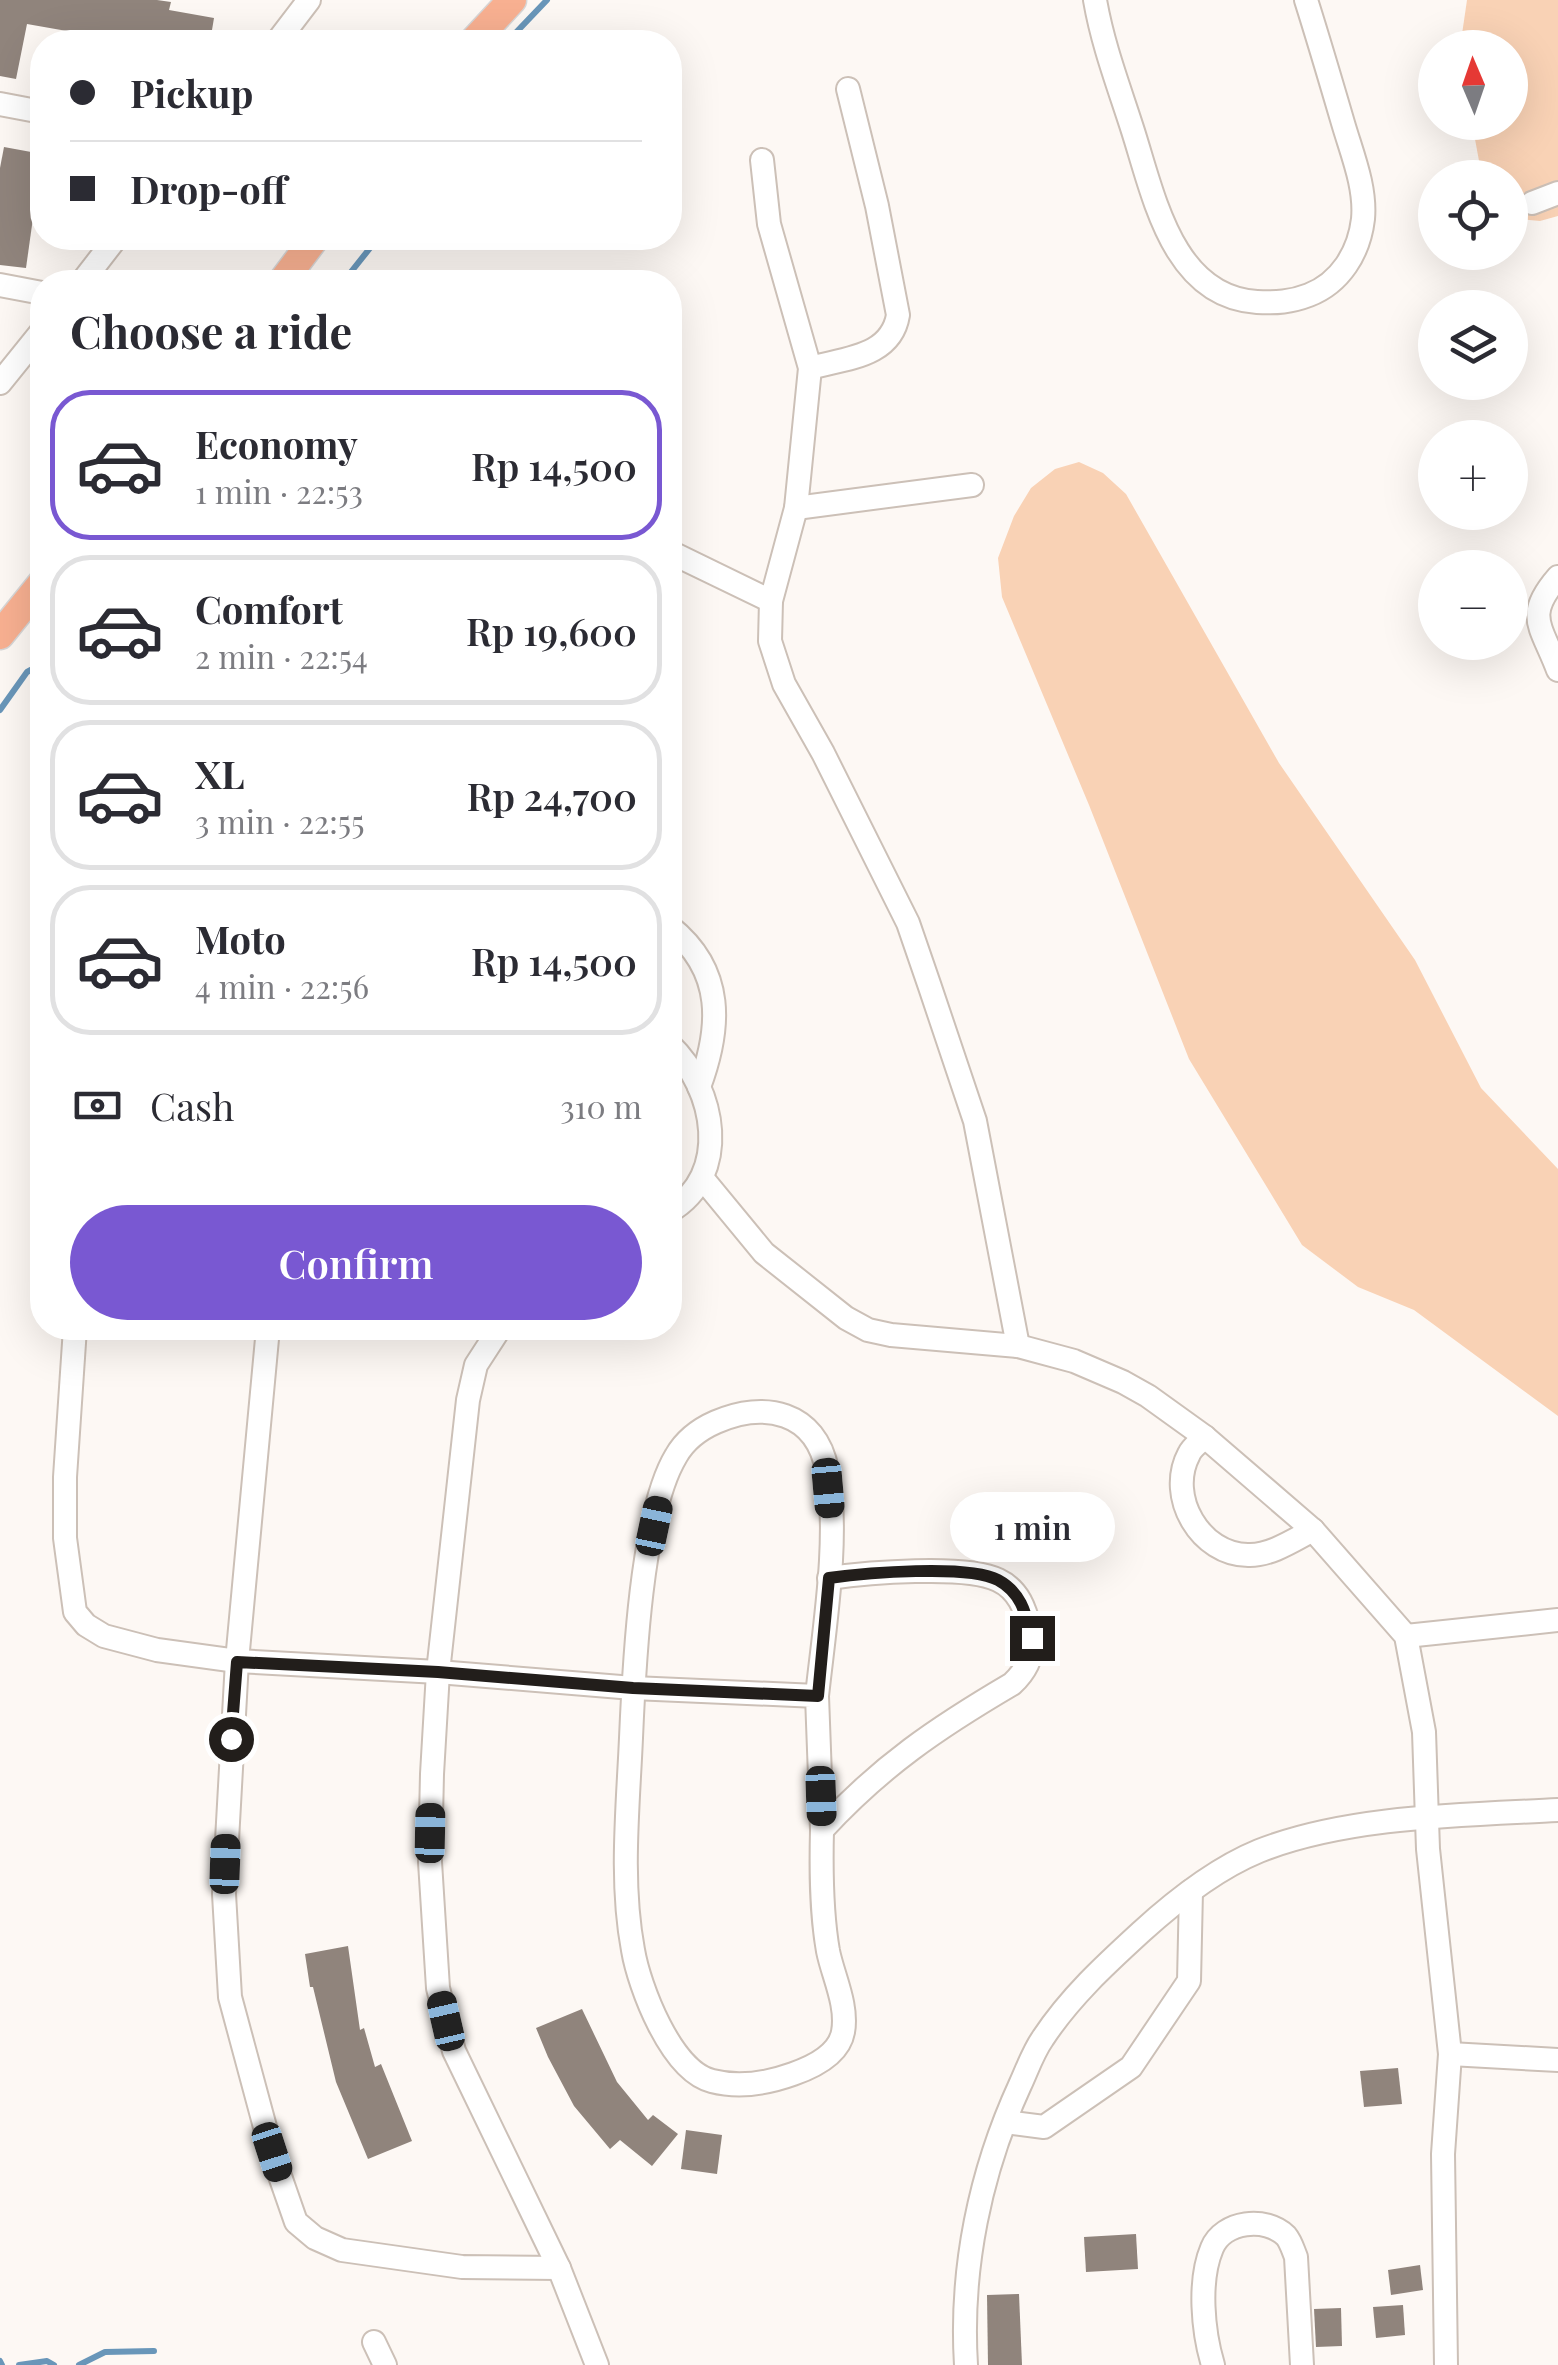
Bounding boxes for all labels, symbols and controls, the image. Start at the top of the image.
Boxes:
north arrow [1418,30,1528,140]
map controls [1418,30,1528,660]
text: Pickup [130,67,253,118]
button: locate [1418,160,1528,270]
text: Drop-off [130,163,287,214]
button: layers [1418,290,1528,400]
text: Choose a ride [70,300,352,360]
text: Economy [195,418,358,469]
icon: car [75,420,165,510]
button: + [1418,420,1528,530]
text: Rp 14,500 [471,440,637,491]
text: 1 min · 22:53 [195,469,363,512]
button: − [1418,550,1528,660]
text: Comfort [195,583,343,634]
icon: car [75,585,165,675]
text: Rp 19,600 [466,605,637,656]
text: 2 min · 22:54 [195,634,368,677]
text: XL [195,748,244,799]
icon: car [75,750,165,840]
text: Rp 24,700 [467,770,637,821]
text: 3 min · 22:55 [195,799,364,842]
text: Moto [195,913,286,964]
icon: car [75,915,165,1005]
text: Rp 14,500 [471,935,637,986]
text: 4 min · 22:56 [195,964,369,1007]
icon: cash [70,1078,125,1133]
text: Cash [150,1080,234,1131]
text: 310 m [560,1084,642,1127]
button: Confirm [70,1205,642,1320]
car [810,1457,846,1519]
callout: 1 min [950,1493,1114,1563]
car [633,1494,675,1558]
text: 1 min [994,1505,1071,1548]
route end [1010,1616,1055,1661]
route start [209,1717,254,1762]
car [805,1765,837,1827]
car [414,1803,446,1863]
car [209,1833,241,1895]
car [425,1988,467,2054]
car [248,2119,296,2185]

